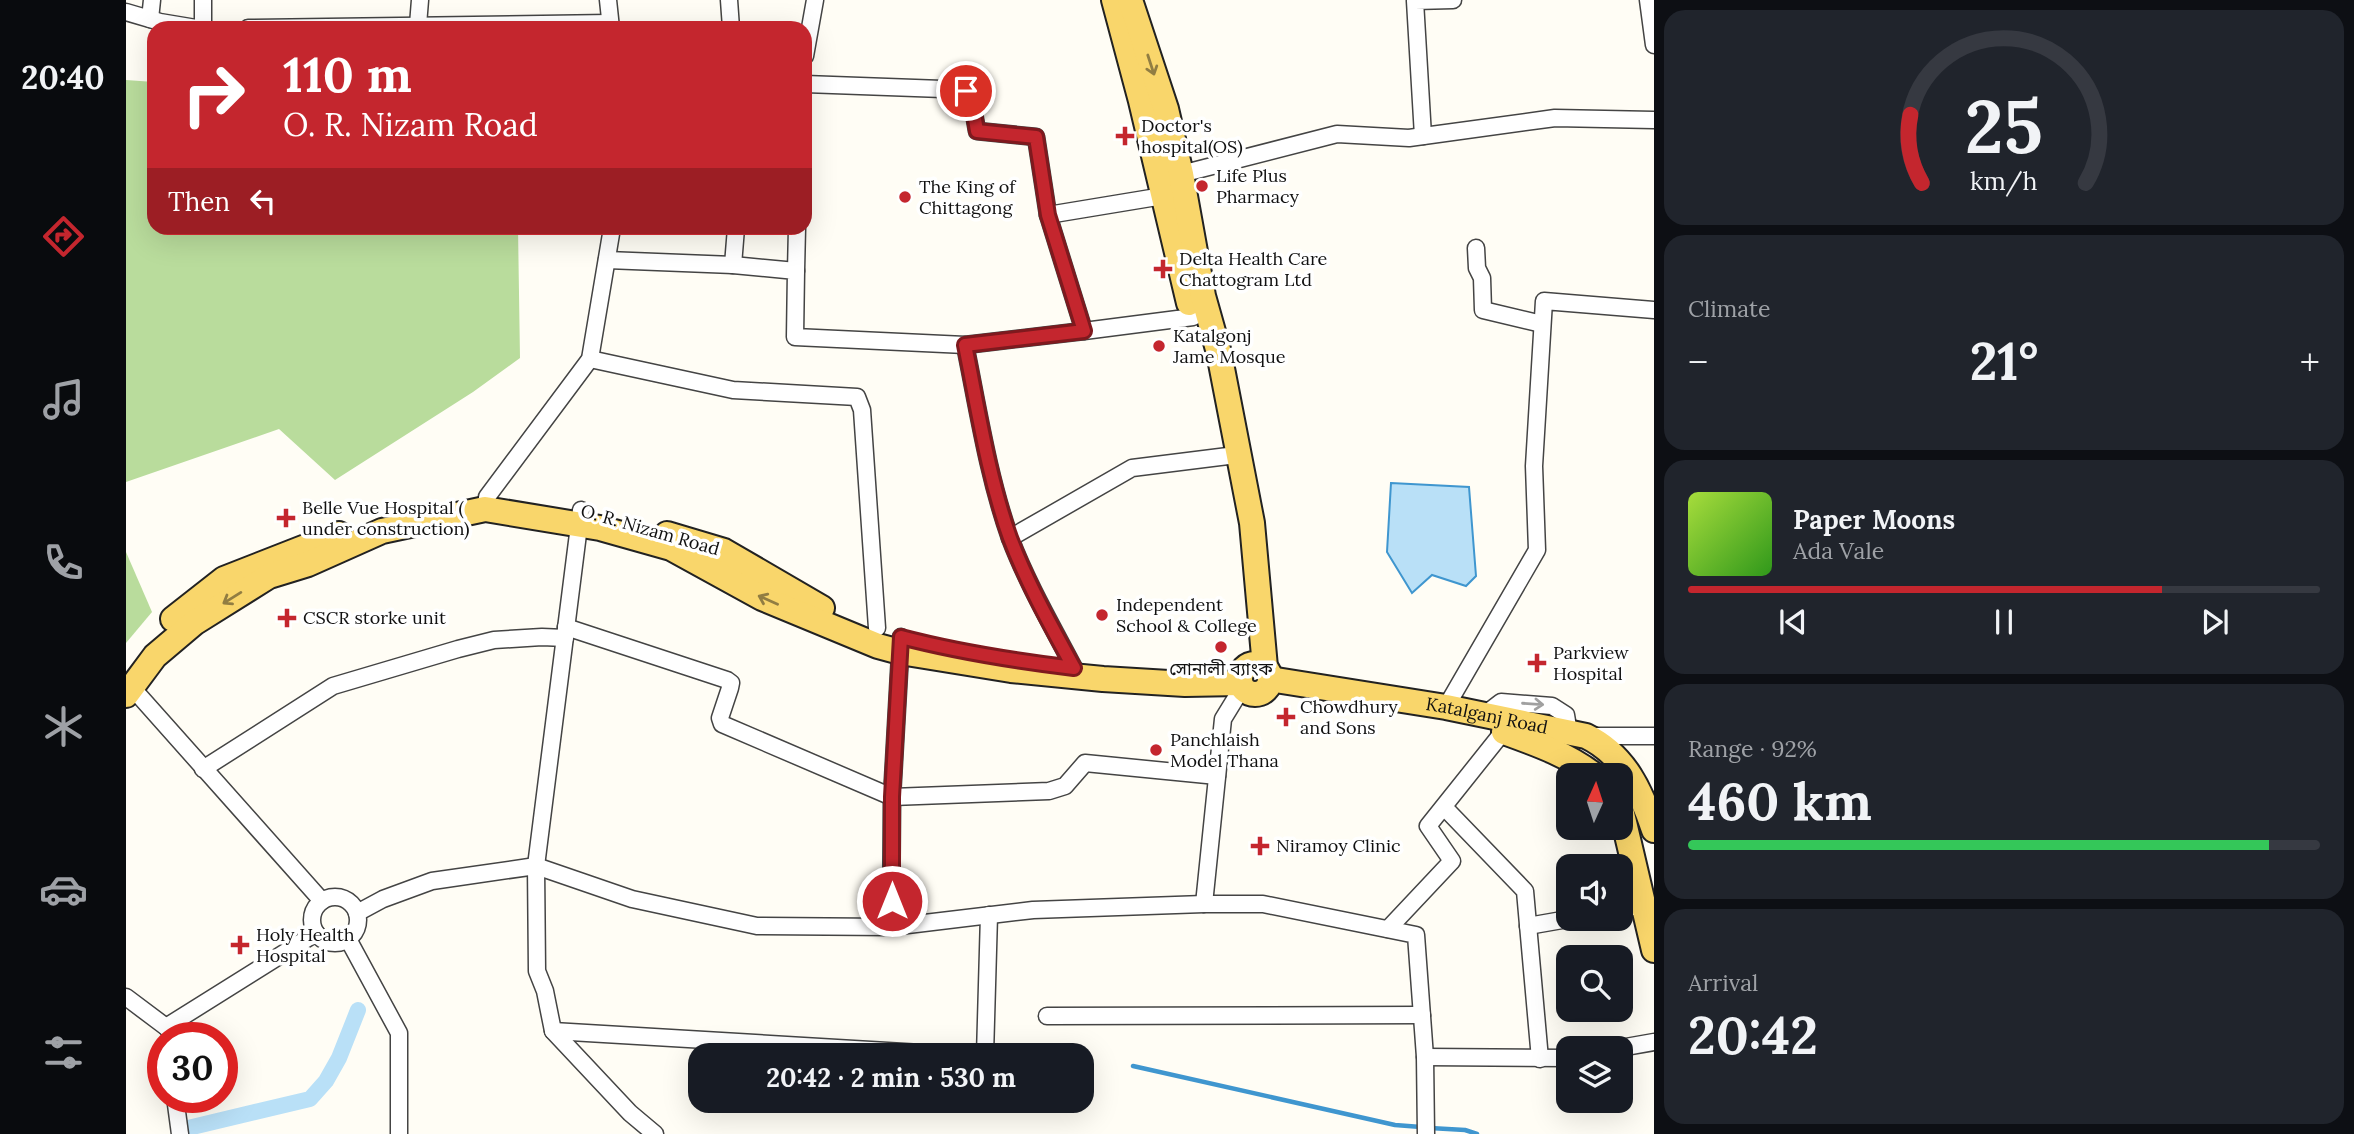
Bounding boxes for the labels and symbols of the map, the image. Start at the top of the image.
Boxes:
one-way arrow [1146,54,1159,76]
pin [936,61,996,121]
place label: Doctor's hospital(OS) [1141,114,1243,158]
marker: Doctor's hospital(OS) [1115,126,1135,146]
place label: Life Plus Pharmacy [1216,164,1300,208]
place label: The King of Chittagong [919,175,1017,219]
marker: Life Plus Pharmacy [1194,178,1210,194]
marker: The King of Chittagong [897,189,913,205]
place label: Delta Health Care Chattogram Ltd [1179,247,1328,291]
marker: Delta Health Care Chattogram Ltd [1153,259,1173,279]
place label: Katalgonj Jame Mosque [1172,324,1286,368]
marker: Katalgonj Jame Mosque [1151,338,1167,354]
place label: Belle Vue Hospital ( under construction) [302,496,470,540]
street label: O. R. Nizam Road [578,499,722,560]
marker: Belle Vue Hospital ( under construction) [276,508,296,528]
one-way arrow [222,591,242,605]
one-way arrow [757,593,779,606]
place label: Independent School & College [1116,593,1257,637]
place label: CSCR storke unit [303,606,446,629]
marker: Independent School & College [1094,607,1110,623]
marker: CSCR storke unit [277,608,297,628]
marker: সোনালী ব্যাংক [1213,639,1229,655]
place label: Parkview Hospital [1553,641,1629,685]
marker: Parkview Hospital [1527,653,1547,673]
place label: সোনালী ব্যাংক [1169,657,1273,680]
street label: Katalganj Road [1424,692,1550,739]
place label: Chowdhury and Sons [1300,695,1398,739]
one-way arrow [1521,698,1544,711]
marker: Chowdhury and Sons [1278,709,1294,725]
place label: Panchlaish Model Thana [1170,728,1279,772]
marker: Panchlaish Model Thana [1148,742,1164,758]
north arrow [1556,763,1633,840]
place label: Niramoy Clinic [1276,834,1401,857]
marker: Niramoy Clinic [1250,836,1270,856]
position arrow [855,864,929,938]
place label: Holy Health Hospital [256,923,355,967]
marker: Holy Health Hospital [230,935,250,955]
speed limit sign: 30 [147,1022,238,1113]

